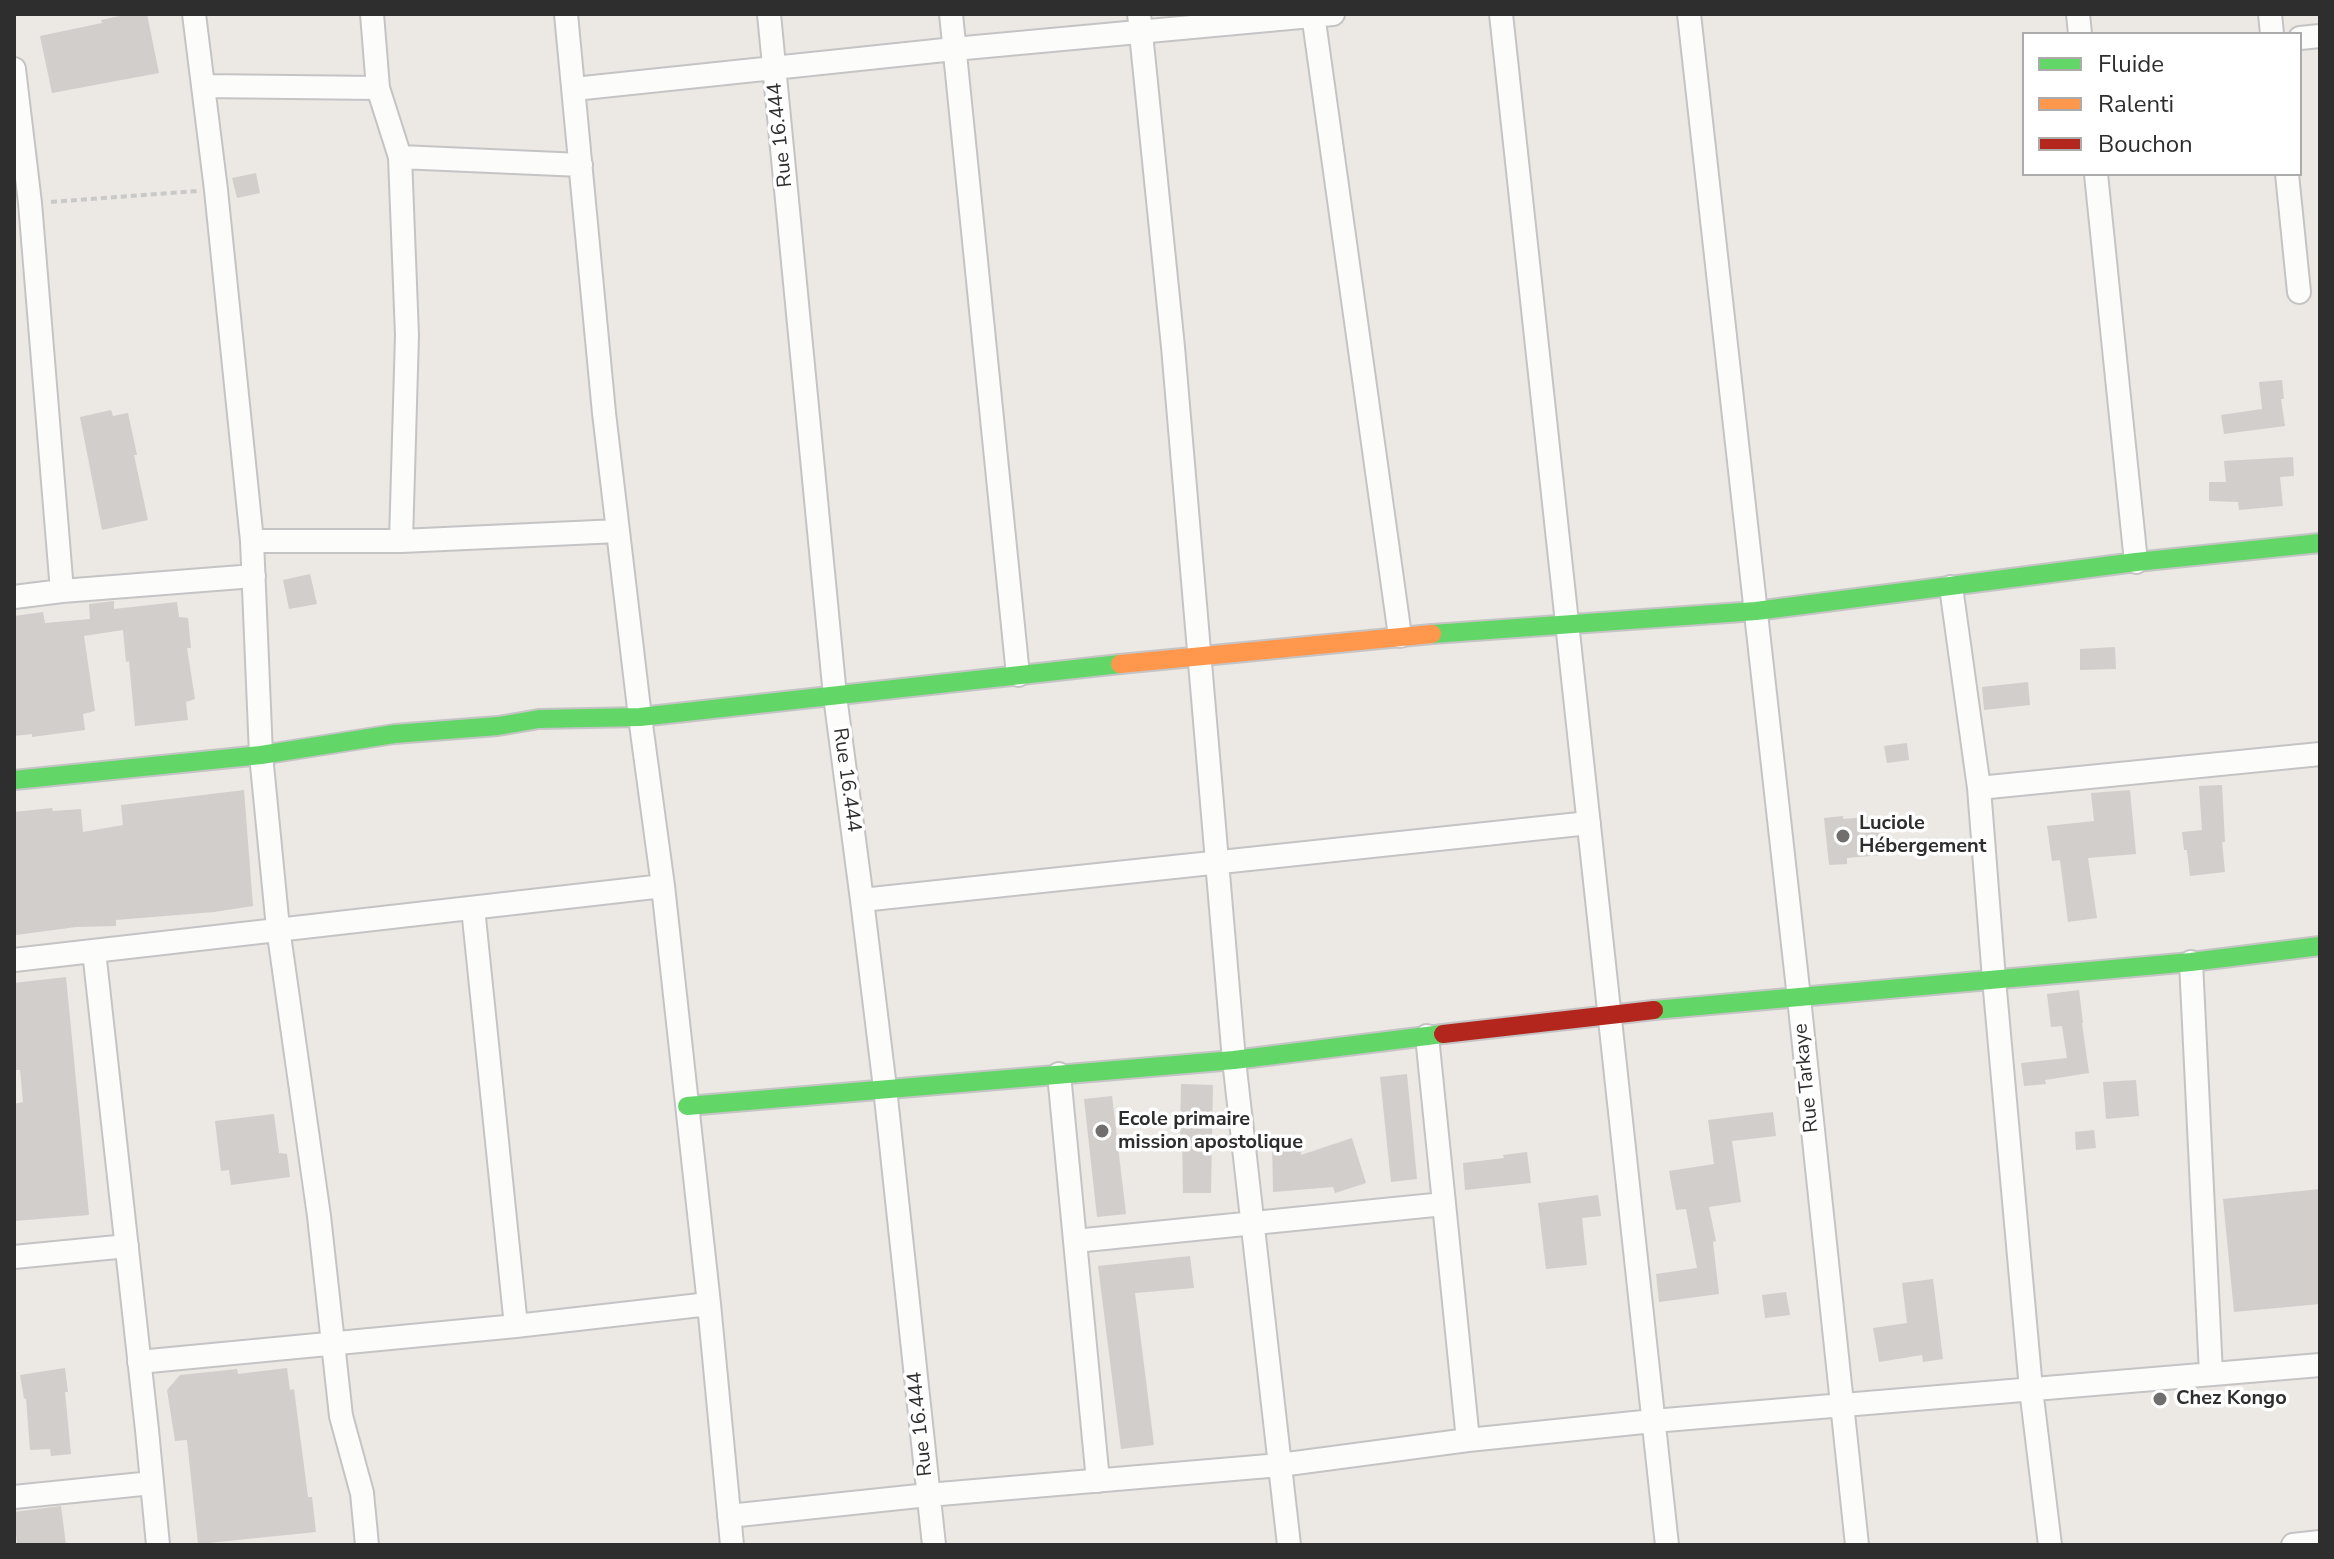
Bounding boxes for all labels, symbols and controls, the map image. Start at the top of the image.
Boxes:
legend [2022,32,2302,176]
text: Fluide [2098,48,2164,80]
street label: Rue 16.444 [764,82,798,188]
text: Ralenti [2098,88,2174,120]
text: Bouchon [2098,128,2193,160]
street label: Rue 16.444 [827,726,865,834]
place label: Luciole Hébergement [1859,812,1986,859]
marker: Luciole Hébergement [1834,827,1852,845]
street label: Rue Tarkaye [1789,1022,1825,1134]
place label: Ecole primaire mission apostolique [1118,1108,1303,1155]
marker: Ecole primaire mission apostolique [1093,1122,1111,1140]
street label: Rue 16.444 [904,1371,938,1477]
place label: Chez Kongo [2176,1387,2287,1411]
marker: Chez Kongo [2151,1390,2169,1408]

